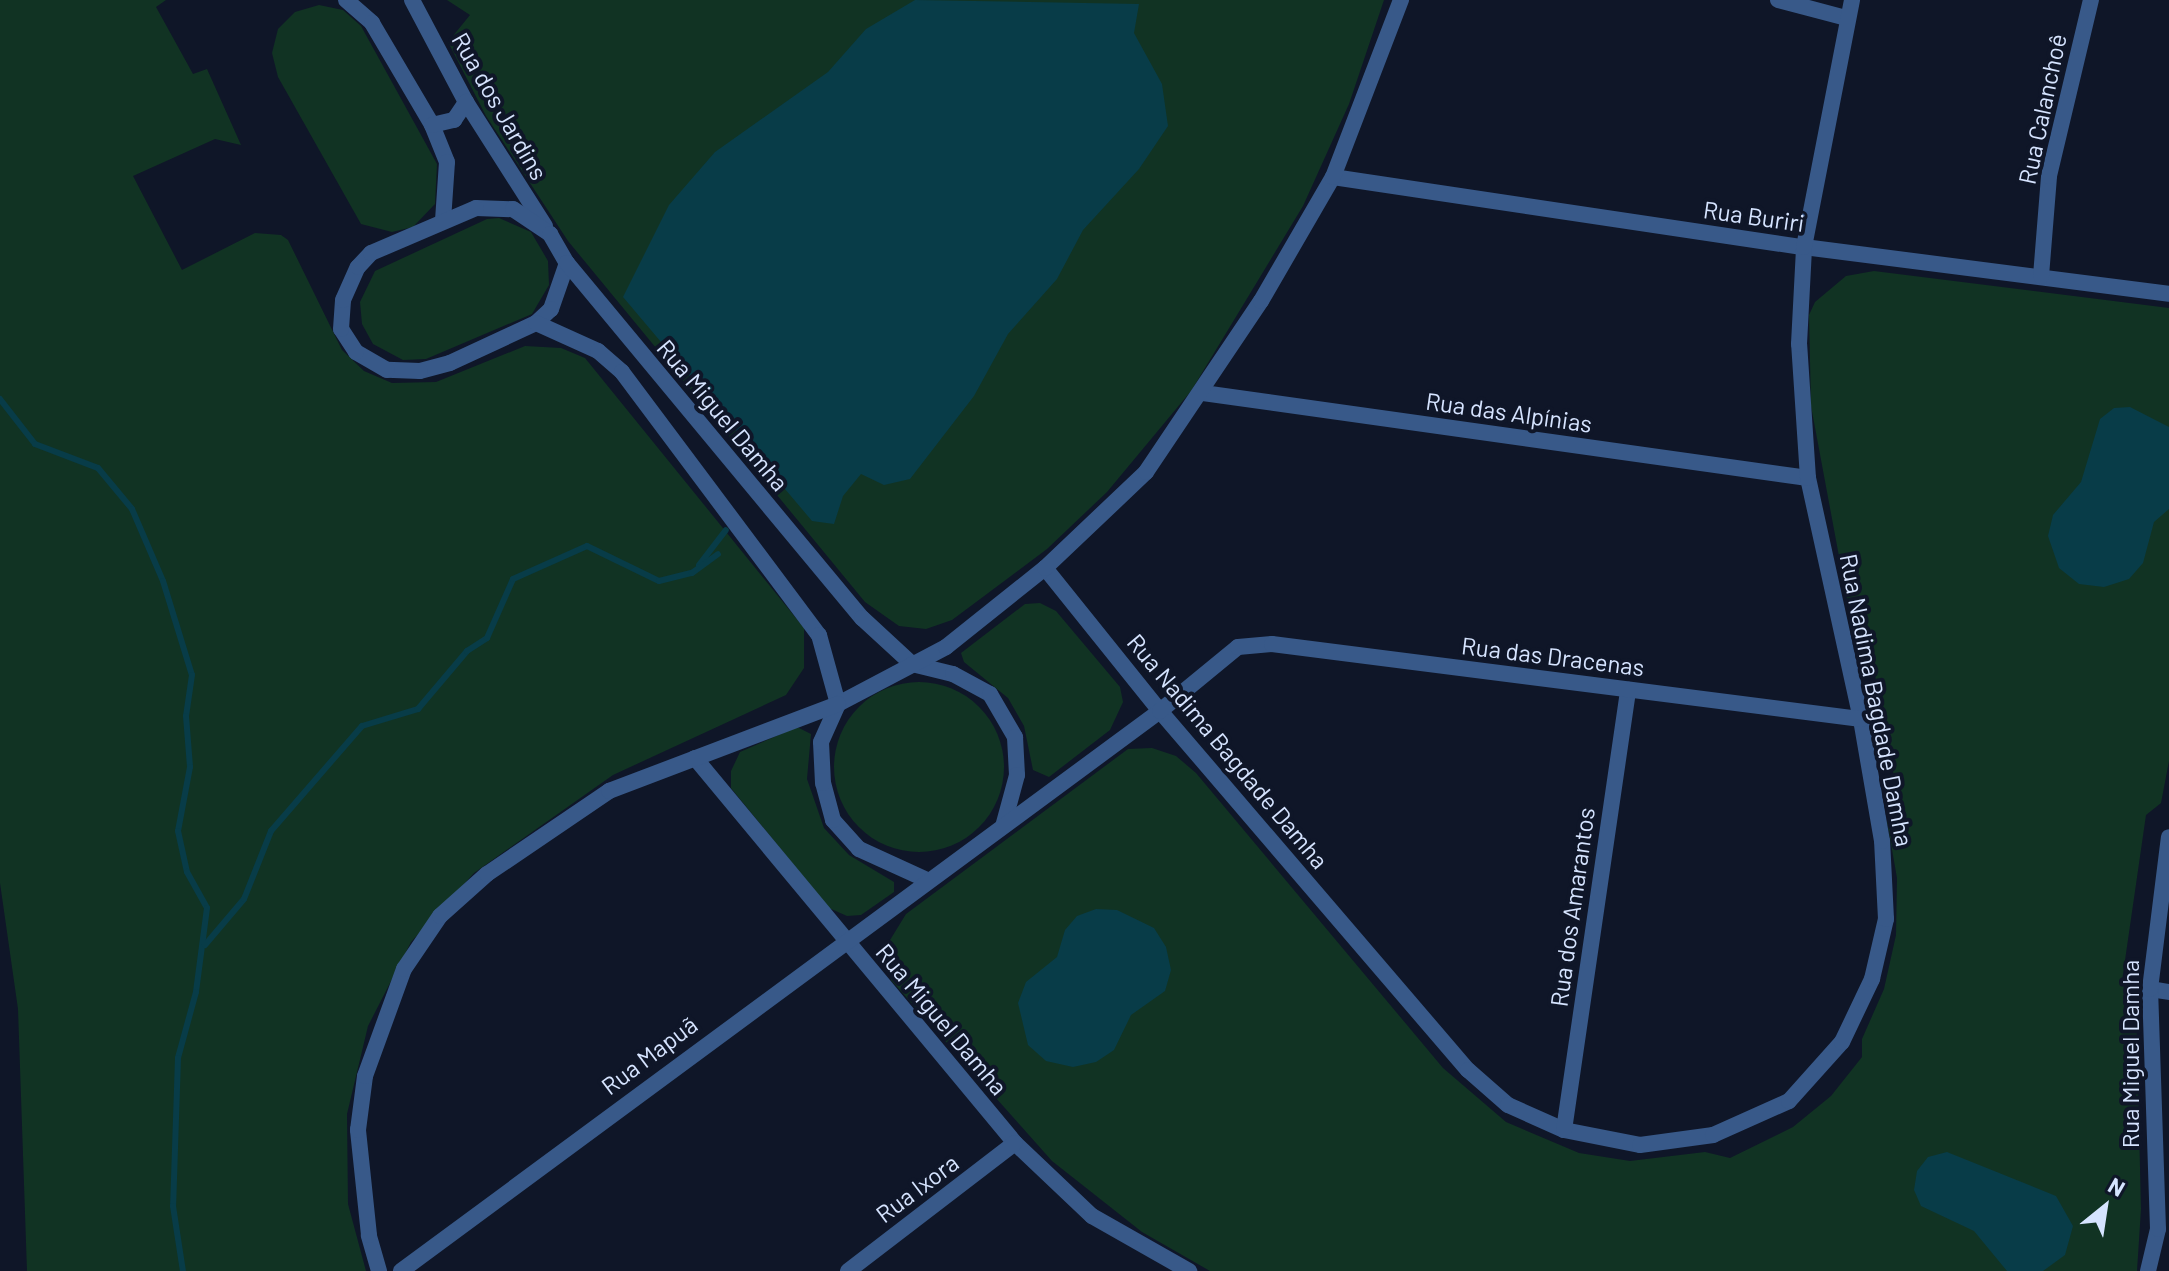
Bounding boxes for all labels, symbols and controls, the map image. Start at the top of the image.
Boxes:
street label: Rua dos Jardins [446,27,554,185]
street label: Rua Calanchoê [2012,31,2072,187]
street label: Rua Buriri [1702,195,1806,237]
street label: Rua Miguel Damha [651,333,795,497]
street label: Rua das Alpínias [1424,386,1594,438]
street label: Rua Nadima Bagdade Damha [1835,551,1919,849]
street label: Rua Nadima Bagdade Damha [1121,628,1335,874]
street label: Rua das Dracenas [1460,630,1646,682]
street label: Rua dos Amarantos [1544,806,1600,1008]
street label: Rua Miguel Damha [870,937,1014,1101]
street label: Rua Miguel Damha [2116,960,2144,1148]
street label: Rua Mapuã [595,1010,703,1100]
street label: Rua Ixora [870,1148,964,1228]
north arrow [2065,1167,2145,1247]
text: N [2104,1171,2130,1201]

